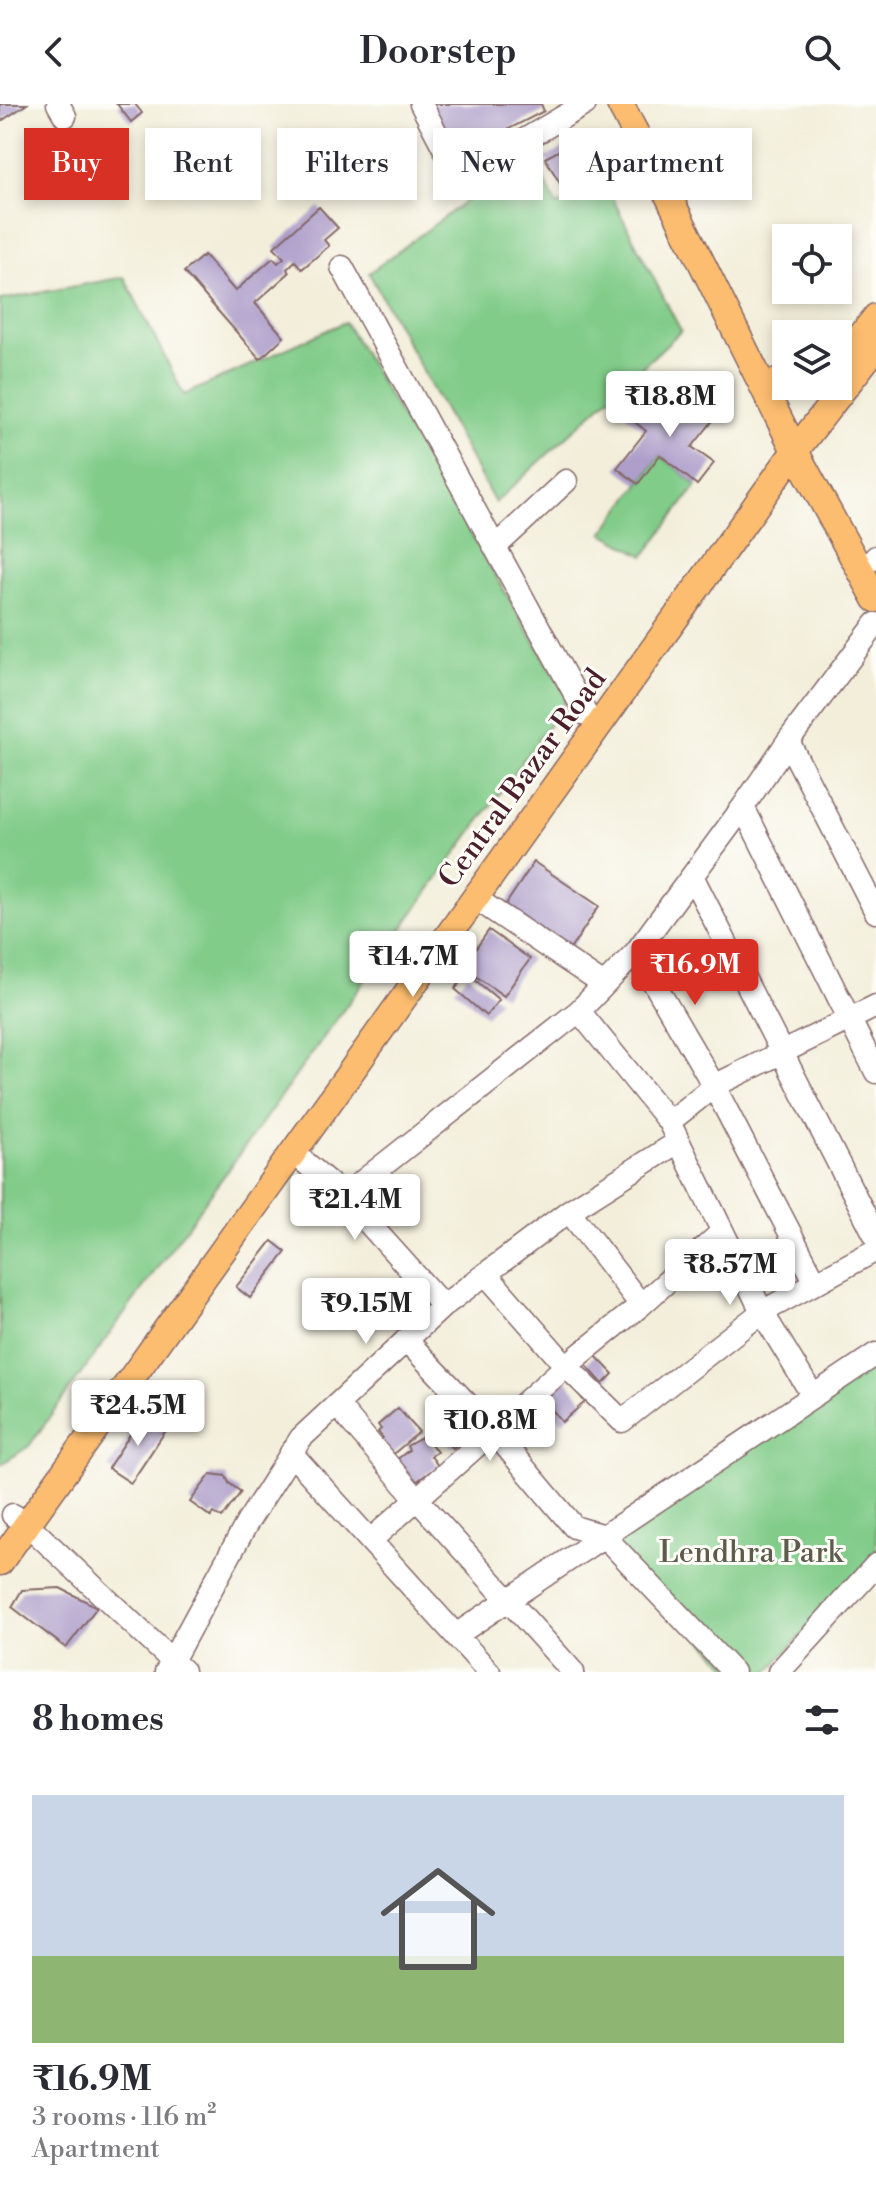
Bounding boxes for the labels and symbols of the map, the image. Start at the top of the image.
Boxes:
pin: ₹18.8M [605,371,735,439]
street label: Central Bazar Road [430,661,615,896]
pin: ₹14.7M [348,931,478,999]
pin: ₹16.9M [630,939,760,1007]
pin: ₹21.4M [290,1174,420,1242]
pin: ₹8.57M [665,1239,795,1307]
pin: ₹9.15M [301,1278,431,1346]
pin: ₹24.5M [73,1380,203,1448]
pin: ₹10.8M [425,1395,555,1463]
park label: Lendhra Park [659,1534,845,1572]

